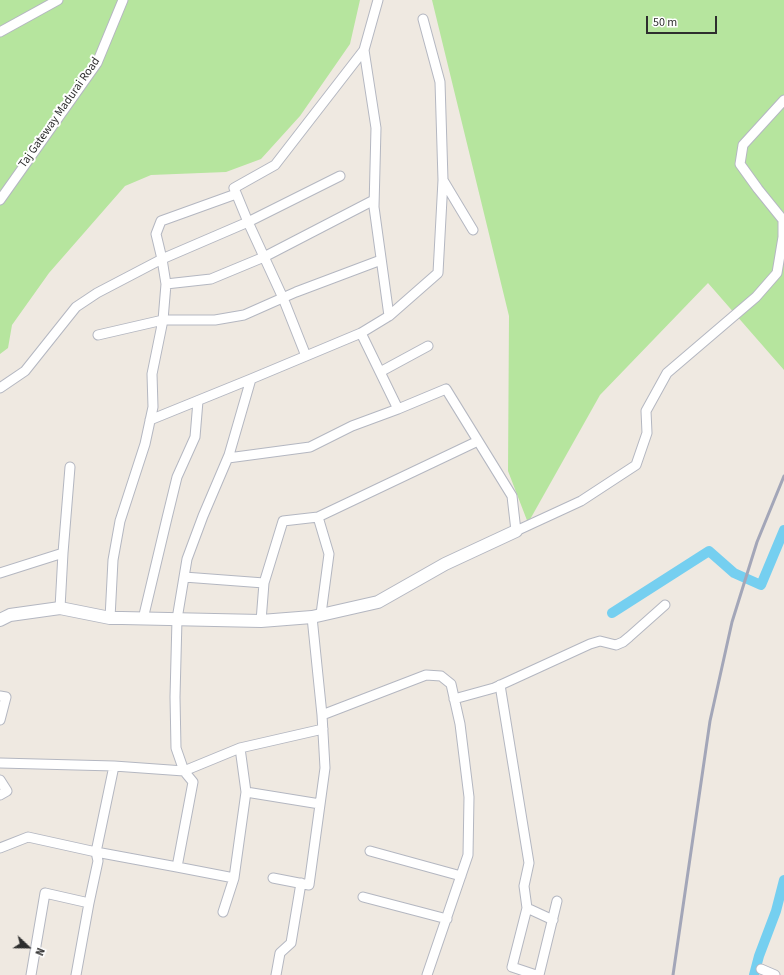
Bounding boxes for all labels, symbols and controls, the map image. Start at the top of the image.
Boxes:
scale bar [648,8,719,34]
text: 50 m [653,14,677,31]
street label: Taj Gateway Madurai Road [16,55,104,171]
north arrow [8,927,48,967]
text: N [31,945,48,958]

